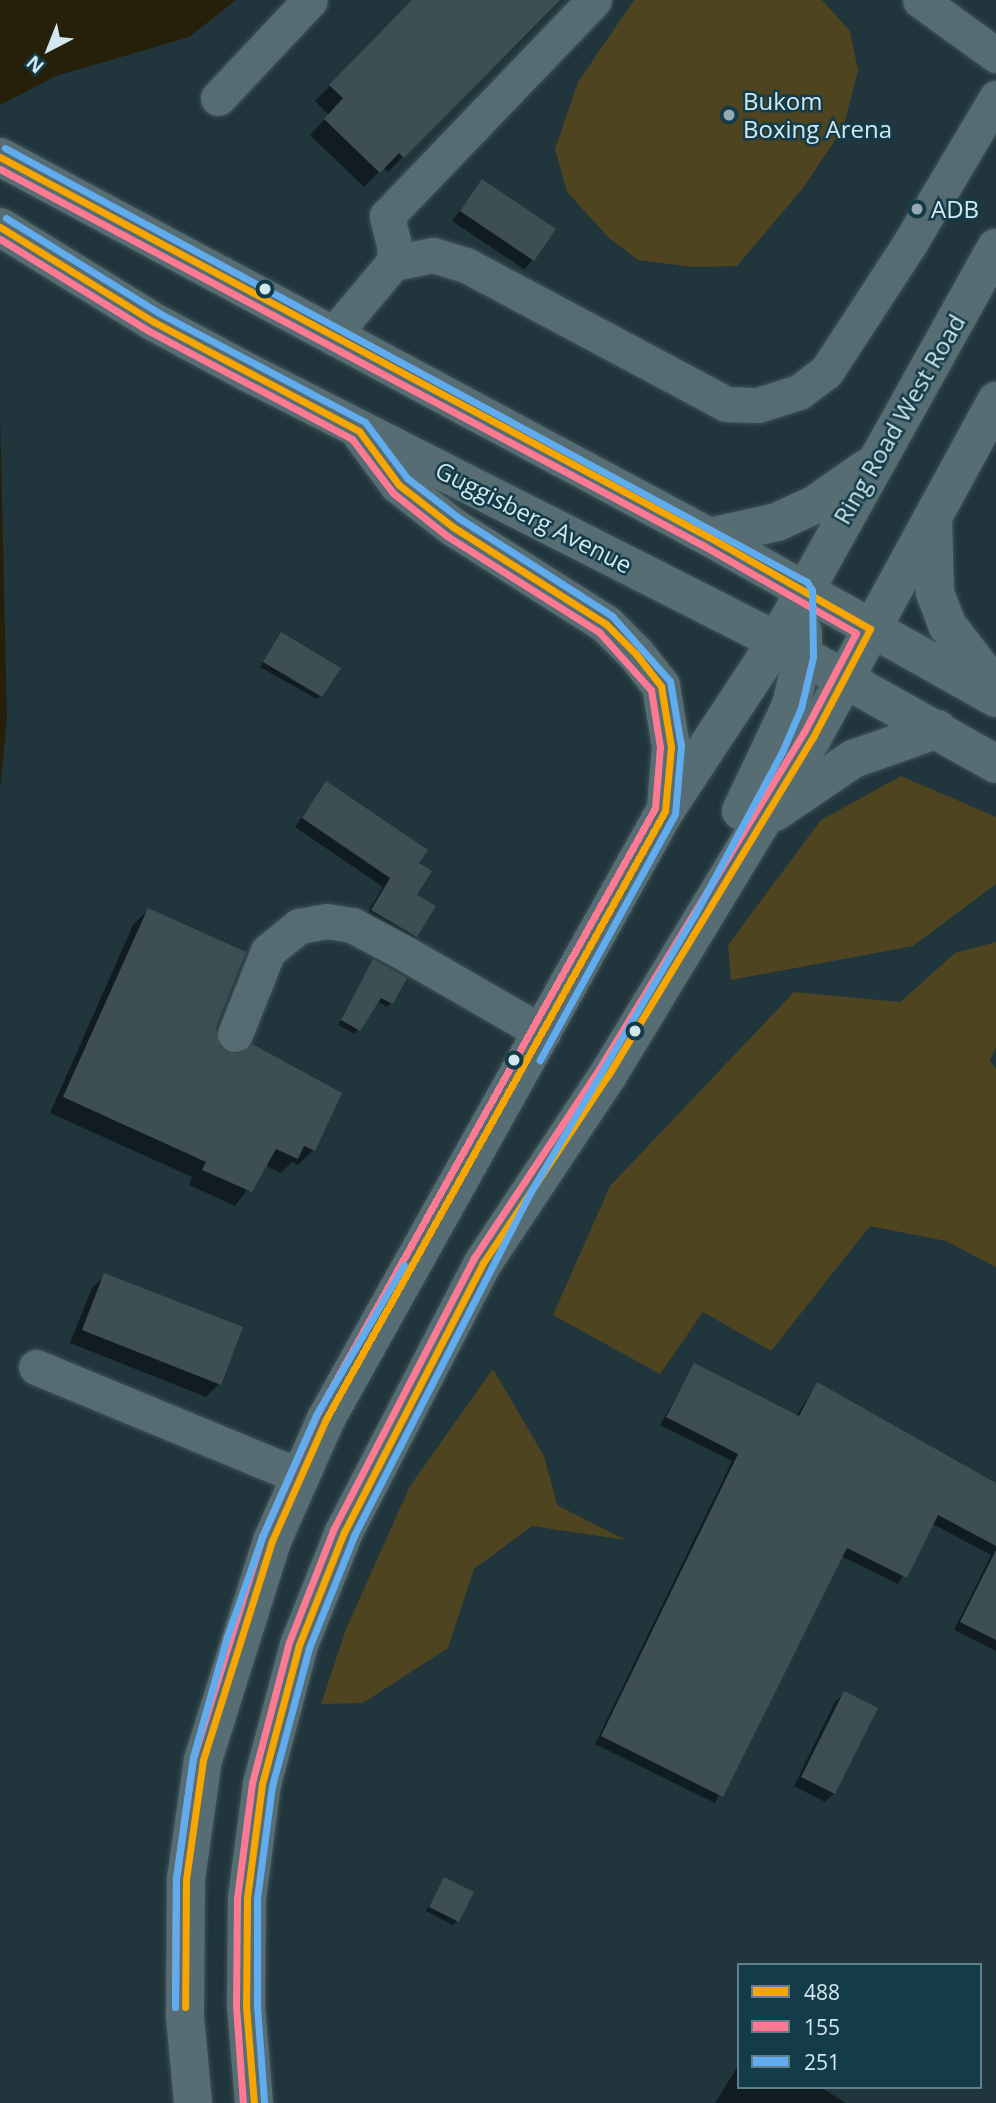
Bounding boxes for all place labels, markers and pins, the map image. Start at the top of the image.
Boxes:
place label: Bukom Boxing Arena [743,87,892,143]
marker: Bukom Boxing Arena [721,107,737,123]
place label: ADB [931,195,979,223]
marker: ADB [909,201,925,217]
unlabelled marker [258,282,272,296]
unlabelled marker [628,1024,642,1038]
unlabelled marker [507,1053,521,1067]

